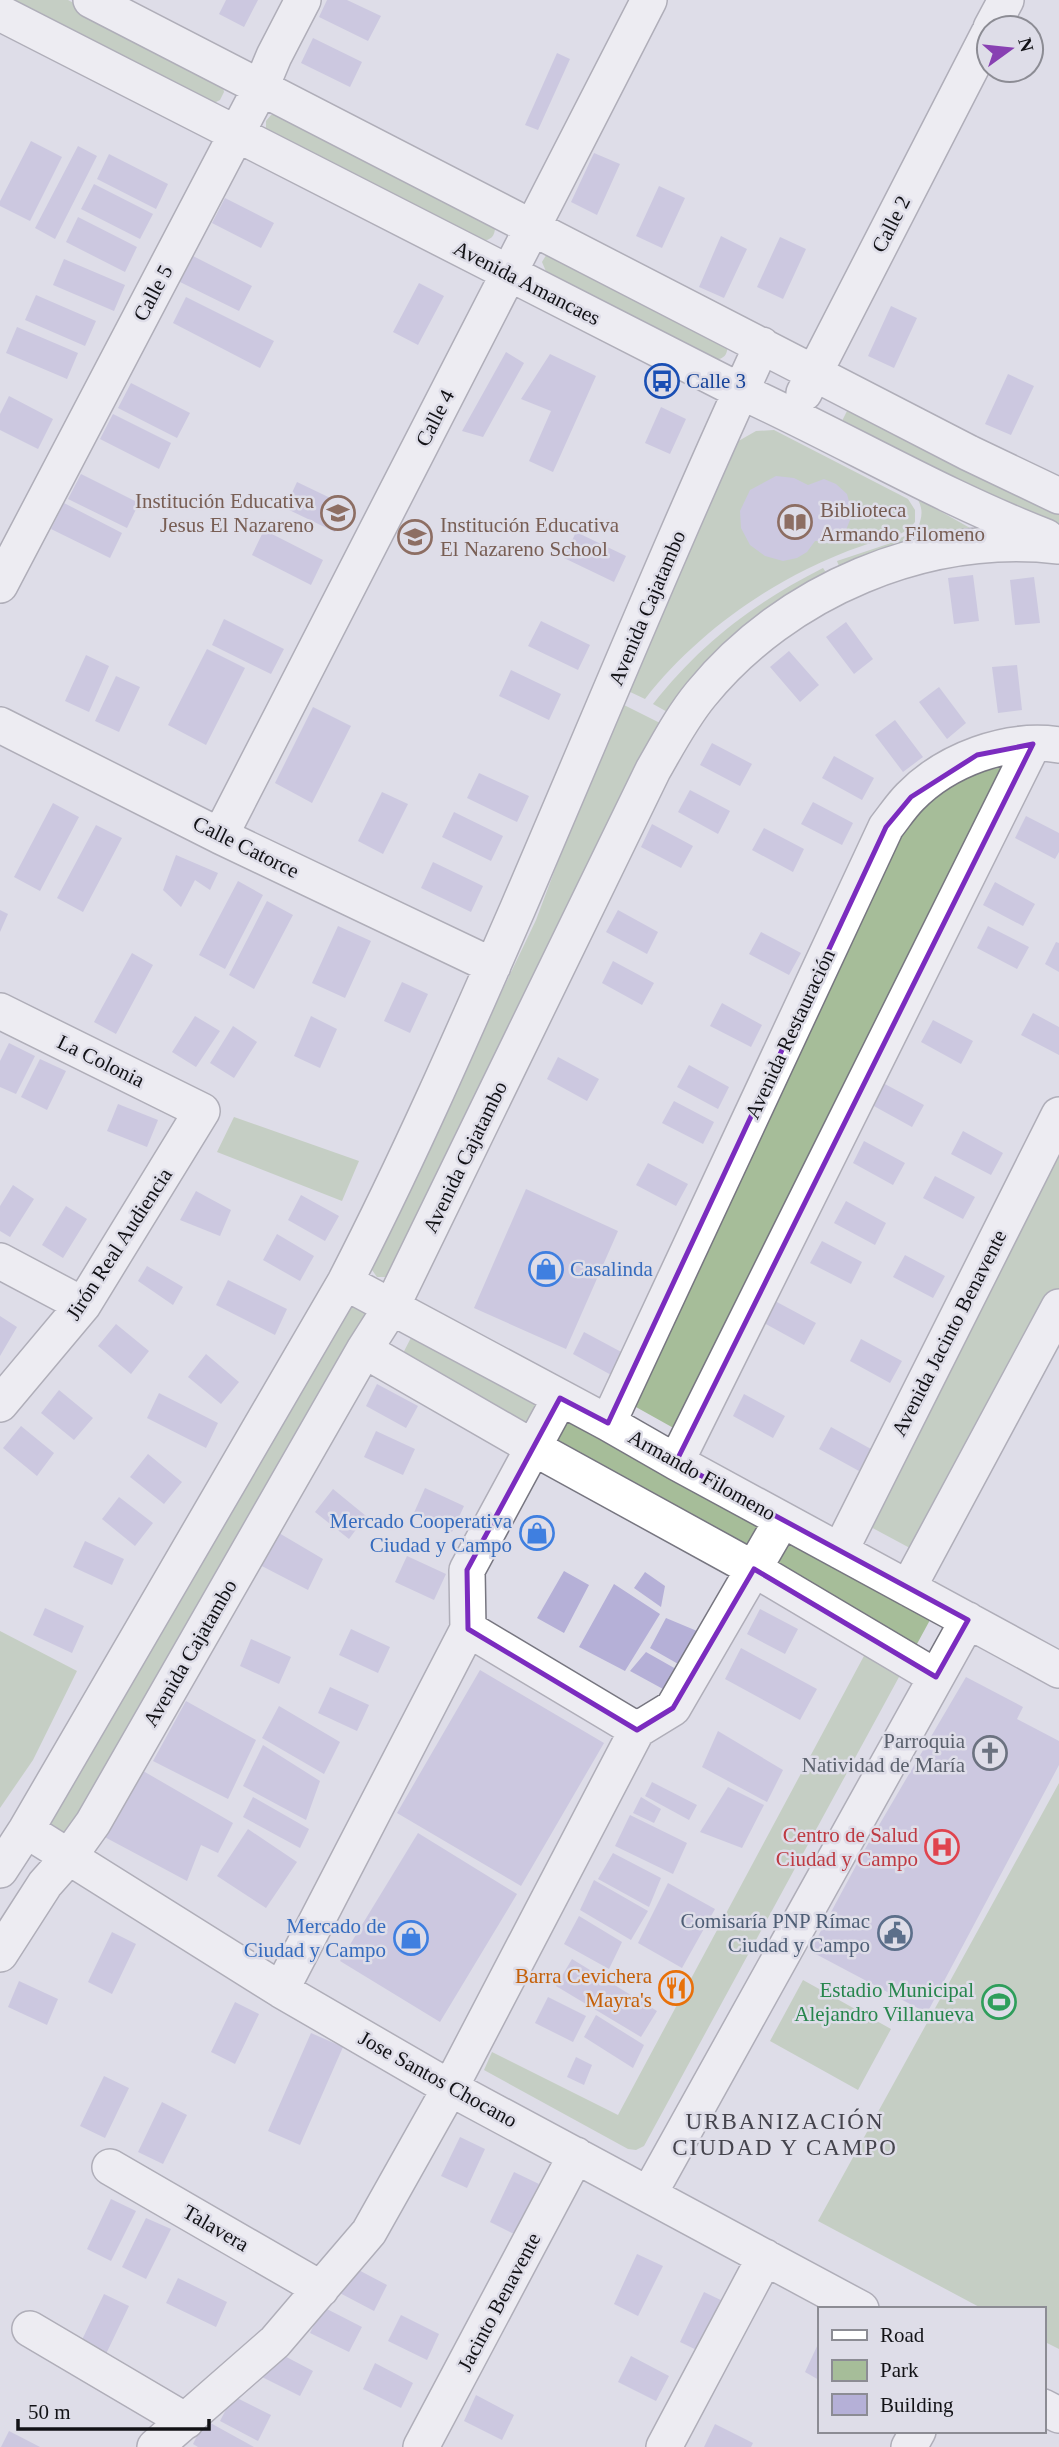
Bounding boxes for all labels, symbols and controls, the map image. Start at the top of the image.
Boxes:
north arrow [975,14,1045,84]
text: N [1014,35,1038,54]
street label: Calle 2 [867,192,915,256]
street label: Avenida Amancaes [450,236,604,330]
street label: Calle 5 [128,261,178,325]
bus stop icon: Calle 3 [643,362,681,400]
place label: Calle 3 [686,369,746,393]
street label: Calle 4 [411,385,460,450]
place label: Institución Educativa Jesus El Nazareno [135,489,315,537]
school or university icon: Institución Educativa Jesus El Nazareno [319,494,357,532]
place label: Biblioteca Armando Filomeno [820,498,985,546]
library icon: Biblioteca Armando Filomeno [776,503,814,541]
place label: Institución Educativa El Nazareno School [440,513,620,561]
school or university icon: Institución Educativa El Nazareno School [396,518,434,556]
street label: Avenida Cajatambo [604,527,690,689]
street label: Calle Catorce [189,811,303,883]
street label: Avenida Restauración [740,945,840,1123]
street label: La Colonia [54,1030,149,1093]
street label: Avenida Cajatambo [418,1077,512,1237]
street label: Jirón Real Audiencia [61,1163,177,1324]
street label: Avenida Jacinto Benavente [887,1226,1011,1440]
shop icon: Casalinda [527,1250,565,1288]
place label: Casalinda [570,1257,653,1281]
street label: Armando Filomeno [624,1424,780,1526]
place label: Mercado Cooperativa Ciudad y Campo [329,1509,513,1557]
shop icon: Mercado Cooperativa Ciudad y Campo [518,1514,556,1552]
street label: Avenida Cajatambo [138,1575,242,1731]
place label: Parroquia Natividad de María [802,1729,966,1777]
church icon: Parroquia Natividad de María [971,1734,1009,1772]
place label: Centro de Salud Ciudad y Campo [776,1823,918,1871]
hospital icon: Centro de Salud Ciudad y Campo [923,1828,961,1866]
place label: Comisaría PNP Rímac Ciudad y Campo [681,1909,870,1957]
place label: Mercado de Ciudad y Campo [244,1914,386,1962]
public building icon: Comisaría PNP Rímac Ciudad y Campo [876,1914,914,1952]
shop icon: Mercado de Ciudad y Campo [392,1919,430,1957]
place label: Barra Cevichera Mayra's [515,1964,653,2012]
restaurant icon: Barra Cevichera Mayra's [657,1969,695,2007]
place label: Estadio Municipal Alejandro Villanueva [794,1978,975,2026]
sports icon: Estadio Municipal Alejandro Villanueva [980,1983,1018,2021]
street label: Jose Santos Chocano [355,2026,521,2132]
district label: URBANIZACIÓN CIUDAD Y CAMPO [672,2108,898,2160]
street label: Talavera [179,2200,254,2257]
street label: Jacinto Benavente [452,2229,546,2375]
legend [818,2307,1045,2433]
text: Road [880,2323,925,2347]
text: Park [880,2358,919,2382]
scale bar [18,2388,208,2432]
text: Building [880,2393,954,2417]
text: 50 m [28,2400,71,2424]

